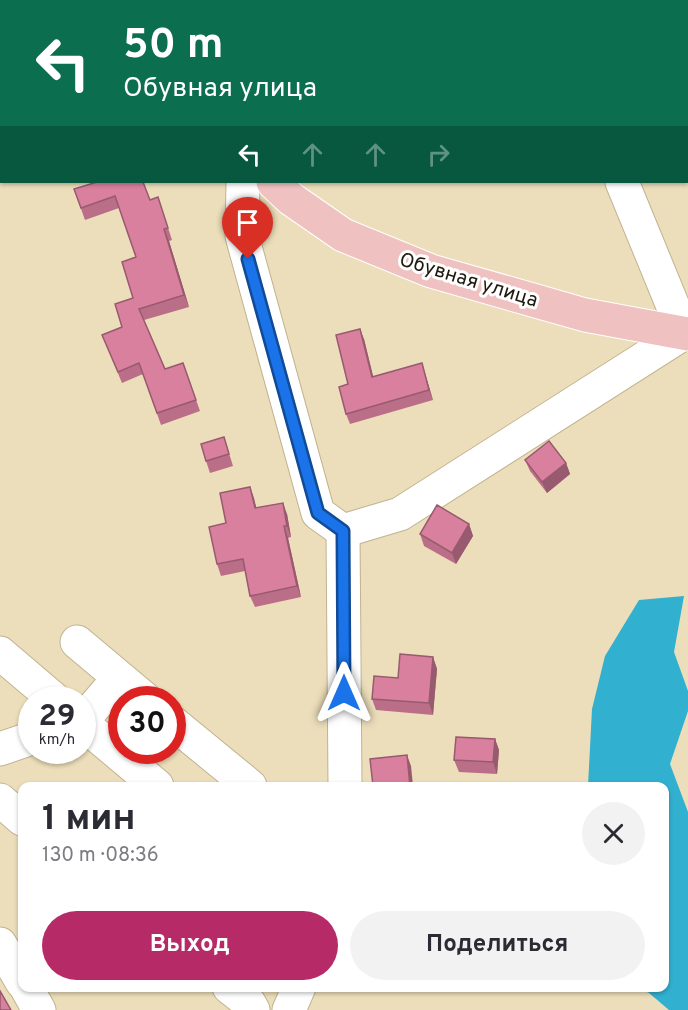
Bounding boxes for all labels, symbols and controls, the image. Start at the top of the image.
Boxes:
text: 50 m [123,20,224,73]
icon: left [24,24,102,102]
text: Обувная улица [123,72,317,106]
icon: left [233,138,266,171]
icon: ahead [296,138,329,171]
icon: ahead [359,138,392,171]
icon: right [422,138,455,171]
pin [222,197,273,259]
icon: arrive [231,206,264,239]
street label: Обувная улица [396,247,541,314]
position arrow [312,661,376,725]
speed limit sign: 30 [108,686,186,764]
text: 29 [39,699,75,736]
text: km/h [39,731,75,750]
text: 1 мин [42,797,136,843]
button: close [582,802,645,865]
text: 130 m · 08:36 [42,843,159,869]
button: Выход [42,911,338,980]
button: Поделиться [350,911,645,980]

